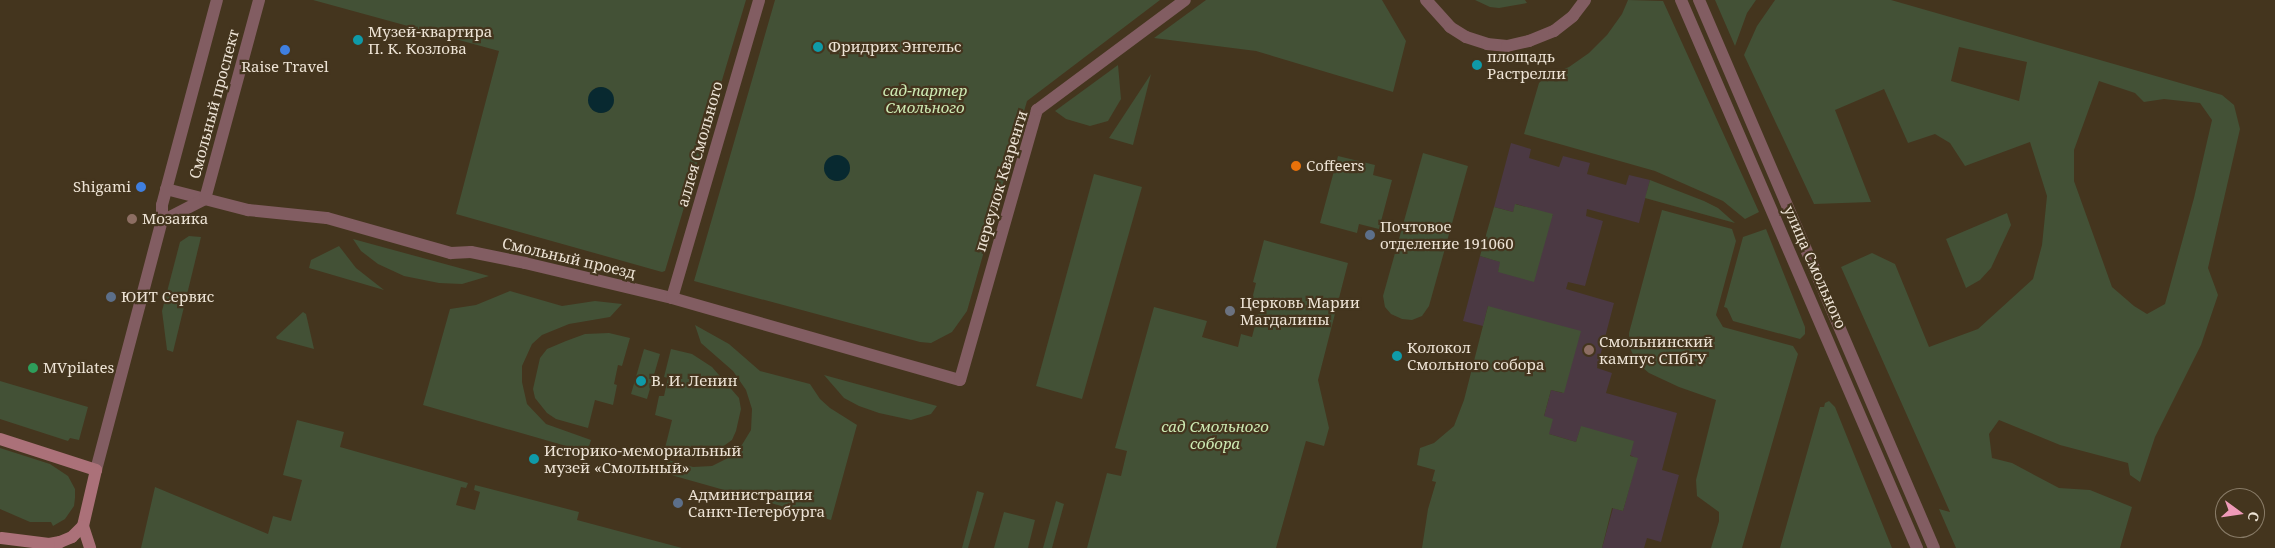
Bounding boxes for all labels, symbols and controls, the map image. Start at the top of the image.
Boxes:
place label: Музей-квартира П. К. Козлова [368,22,492,57]
street label: Смольный проспект [185,27,243,181]
marker: Музей-квартира П. К. Козлова [352,34,364,46]
place label: Фридрих Энгельс [828,38,961,56]
marker: Фридрих Энгельс [812,41,824,53]
marker: Raise Travel [279,44,291,56]
place label: площадь Растрелли [1487,47,1566,82]
place label: Raise Travel [241,58,329,76]
marker: площадь Растрелли [1471,59,1483,71]
street label: аллея Смольного [674,79,726,209]
park label: сад-партер Смольного [883,81,967,116]
street label: переулок Кваренги [971,108,1031,254]
place label: Coffeers [1306,157,1364,175]
marker: Coffeers [1290,160,1302,172]
place label: Shigami [73,178,131,196]
marker: Shigami [135,181,147,193]
street label: улица Смольного [1780,203,1850,331]
place label: Мозаика [142,210,208,228]
marker: Мозаика [126,213,138,225]
place label: Почтовое отделение 191060 [1380,217,1514,252]
marker: Почтовое отделение 191060 [1364,229,1376,241]
street label: Смольный проезд [501,234,637,282]
place label: ЮИТ Сервис [121,288,214,306]
marker: ЮИТ Сервис [105,291,117,303]
place label: Церковь Марии Магдалины [1240,293,1360,328]
marker: Церковь Марии Магдалины [1224,305,1236,317]
place label: Смольнинский кампус СПбГУ [1599,332,1713,367]
place label: Колокол Смольного собора [1407,338,1544,373]
marker: Смольнинский кампус СПбГУ [1583,344,1595,356]
marker: Колокол Смольного собора [1391,350,1403,362]
place label: MVpilates [43,359,114,377]
marker: MVpilates [27,362,39,374]
place label: В. И. Ленин [651,372,737,390]
marker: В. И. Ленин [635,375,647,387]
park label: сад Смольного собора [1161,417,1269,452]
place label: Историко-мемориальный музей «Смольный» [544,441,741,476]
marker: Историко-мемориальный музей «Смольный» [528,453,540,465]
place label: Администрация Санкт-Петербурга [688,485,825,520]
north arrow [2215,488,2265,538]
marker: Администрация Санкт-Петербурга [672,497,684,509]
text: С [2244,510,2264,523]

